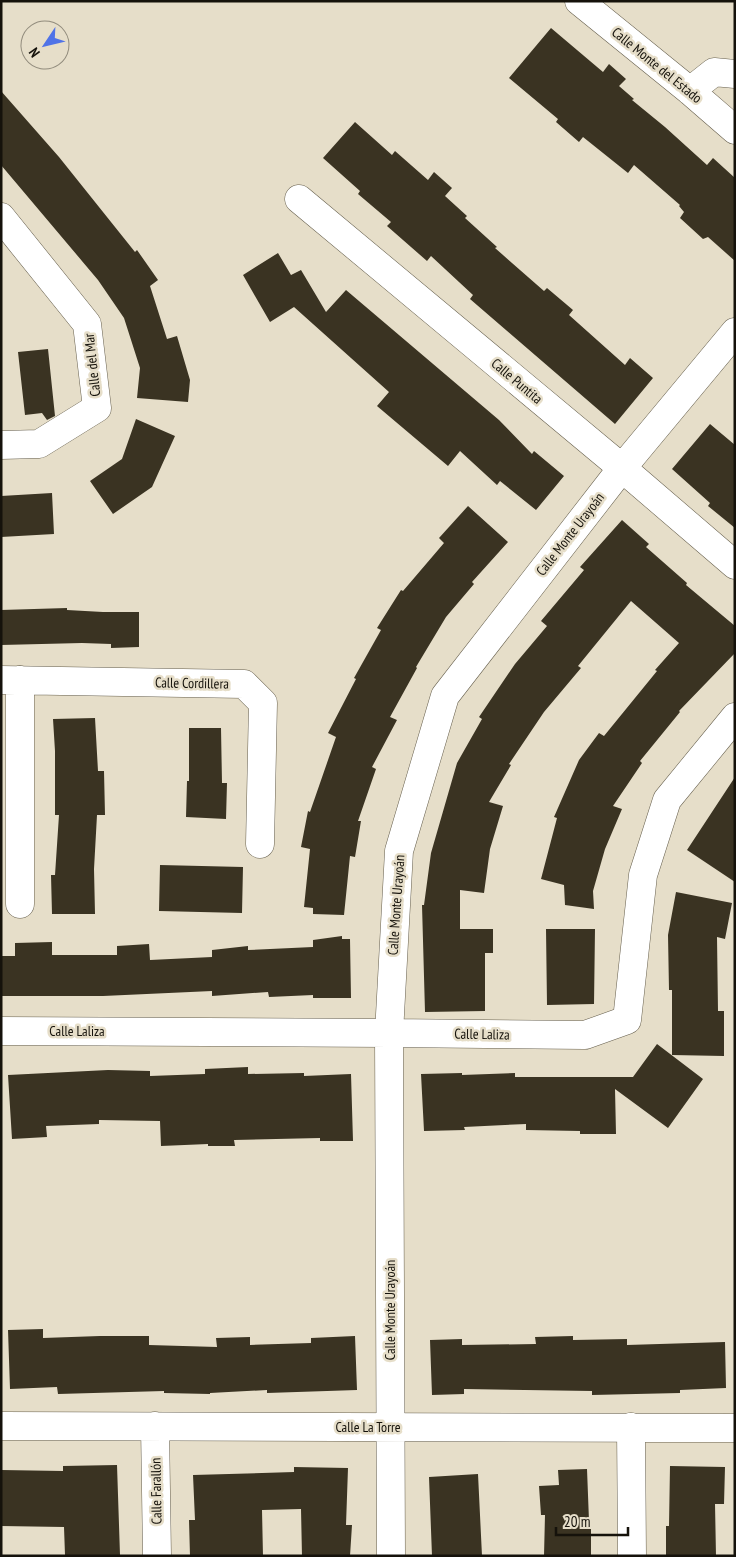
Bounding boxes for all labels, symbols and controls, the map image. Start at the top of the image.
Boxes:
north arrow [20,20,70,70]
street label: Calle Monte del Estado [608,23,706,107]
text: N [25,44,44,61]
street label: Calle del Mar [80,332,104,398]
street label: Calle Puntita [488,354,546,408]
street label: Calle Monte Urayoán [532,489,608,579]
street label: Calle Cordillera [155,673,229,693]
street label: Calle Monte Urayoán [384,854,408,956]
street label: Calle Laliza [49,1022,105,1040]
street label: Calle Laliza [454,1025,510,1043]
street label: Calle Monte Urayoán [381,1260,399,1360]
street label: Calle La Torre [335,1418,401,1436]
street label: Calle Farallón [146,1458,166,1524]
scale bar [556,1504,628,1536]
text: 20 m [564,1512,590,1531]

